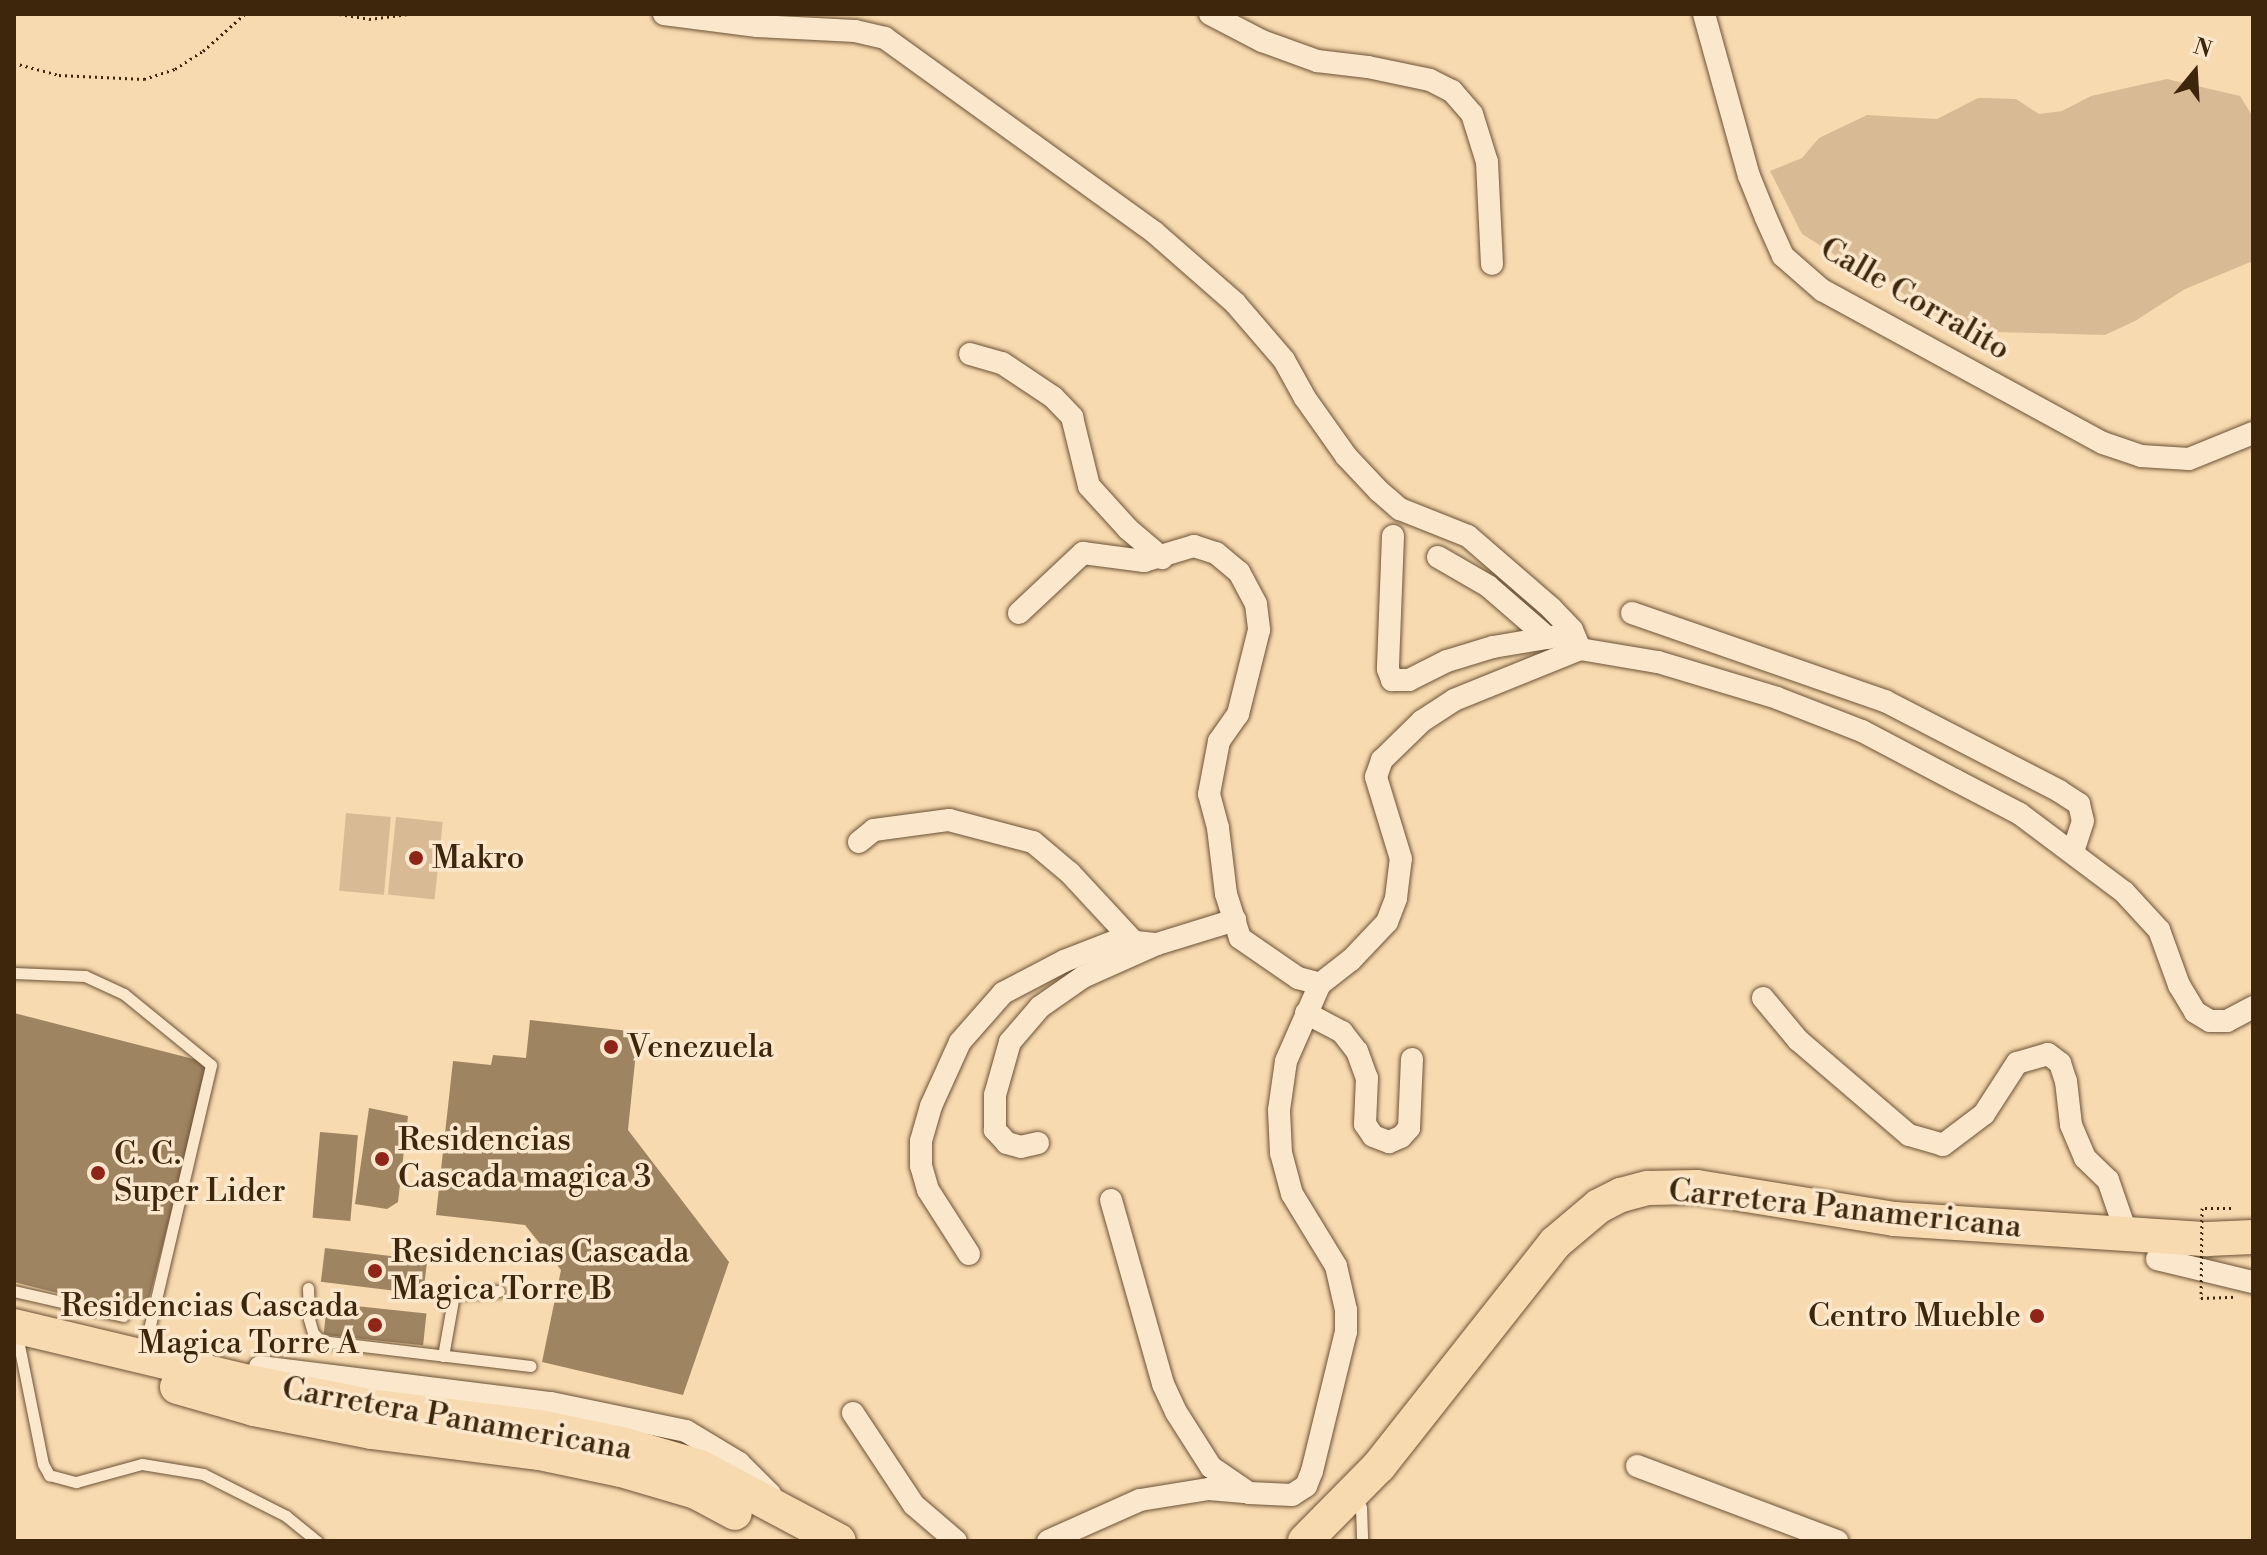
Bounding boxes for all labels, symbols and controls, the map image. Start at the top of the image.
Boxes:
north arrow [2155,32,2235,112]
text: N [2190,33,2215,64]
street label: Calle Corralito [1813,229,2017,369]
place label: Makro [432,839,525,877]
marker: Makro [407,849,425,867]
place label: Venezuela [627,1028,774,1066]
marker: Venezuela [602,1038,620,1056]
place label: Residencias Cascada magica 3 [398,1122,651,1197]
place label: C. C. Super Lider [114,1136,286,1211]
marker: Residencias Cascada magica 3 [373,1150,391,1168]
marker: C. C. Super Lider [89,1164,107,1182]
street label: Carretera Panamericana [1667,1171,2023,1247]
place label: Residencias Cascada Magica Torre B [391,1234,689,1309]
marker: Residencias Cascada Magica Torre B [366,1262,384,1280]
place label: Residencias Cascada Magica Torre A [61,1288,359,1363]
place label: Centro Mueble [1808,1297,2021,1335]
marker: Centro Mueble [2028,1307,2046,1325]
marker: Residencias Cascada Magica Torre A [366,1316,384,1334]
street label: Carretera Panamericana [279,1369,635,1469]

